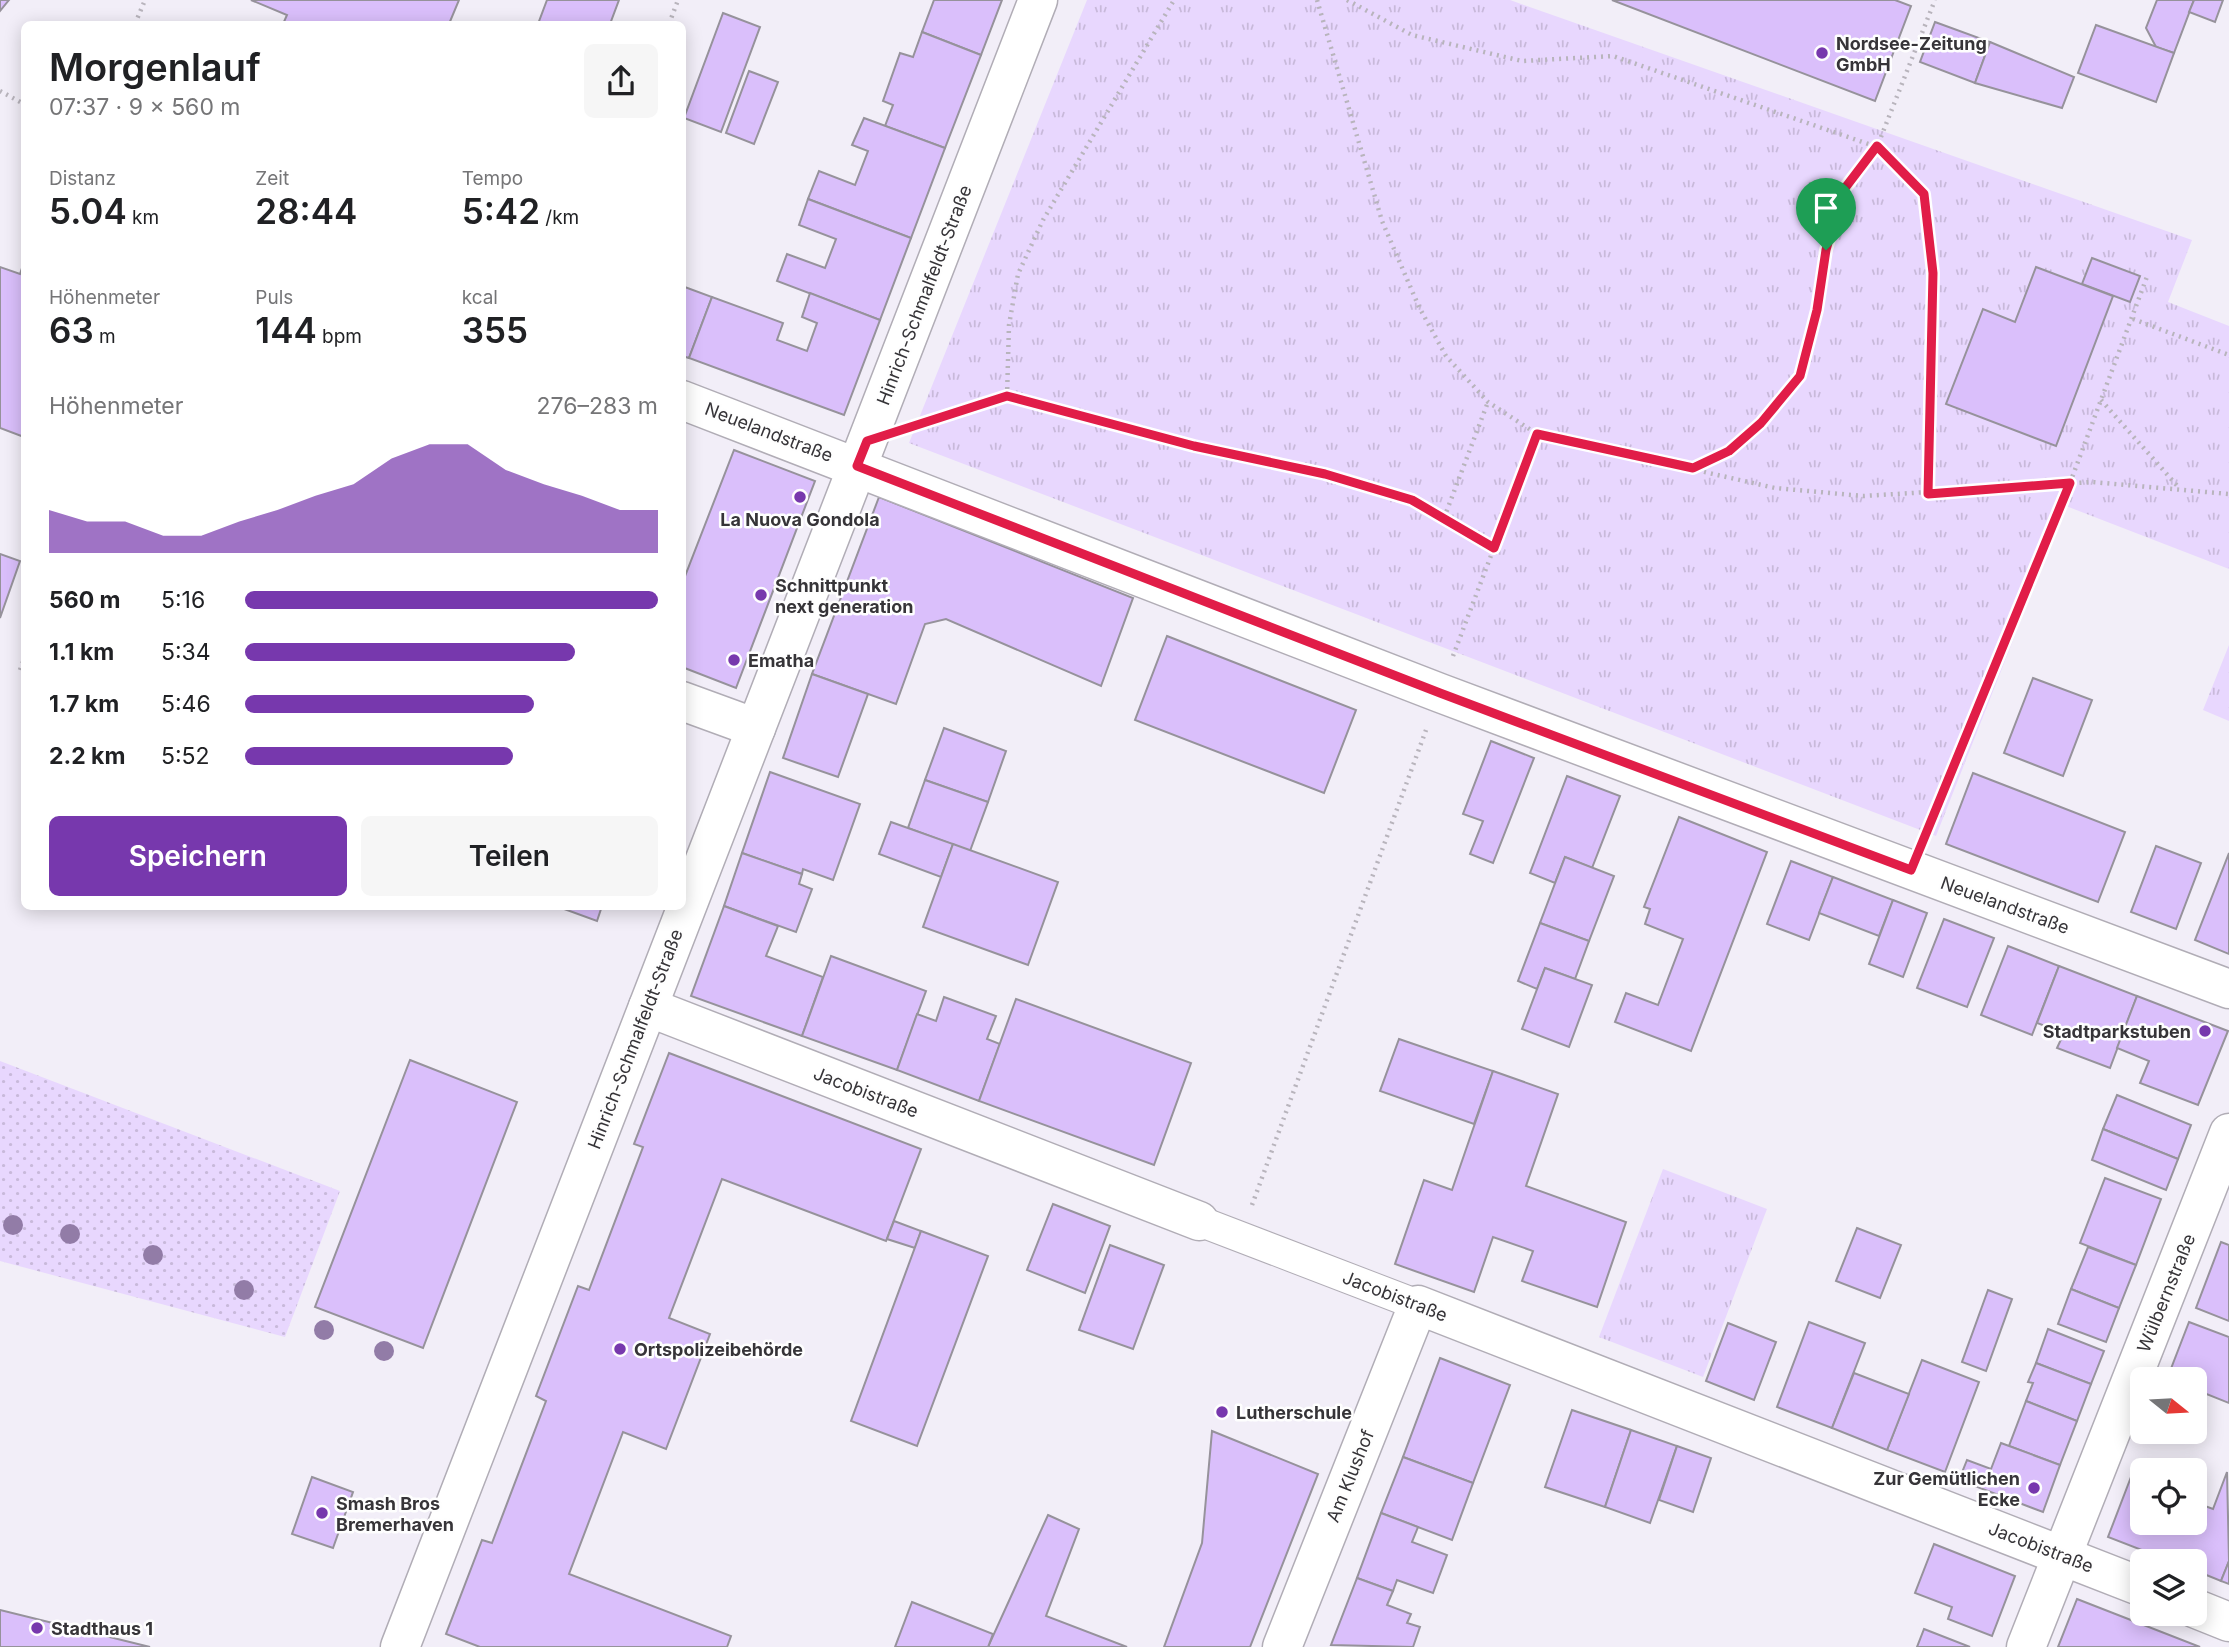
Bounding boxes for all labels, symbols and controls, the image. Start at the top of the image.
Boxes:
place label: Nordsee-Zeitung GmbH [1836,33,1987,75]
text: Morgenlauf [49,44,261,90]
button: share [584,44,658,118]
marker: Nordsee-Zeitung GmbH [1814,45,1830,61]
text: 07:37 · 9 × 560 m [49,93,241,121]
text: Distanz [49,167,116,190]
text: Zeit [255,167,289,190]
text: Tempo [462,167,523,190]
pin [1796,178,1856,250]
street label: Hinrich-Schmalfeldt-Straße [872,182,976,408]
icon: arrive [1807,189,1845,227]
text: 5.04 [49,190,127,232]
text: 28:44 [255,190,357,232]
text: 5:42 [462,190,540,232]
text: km [127,206,159,229]
text: /km [540,206,579,229]
text: Höhenmeter [49,286,160,309]
text: Puls [255,286,293,309]
text: kcal [462,286,498,309]
text: 63 [49,309,94,351]
text: 144 [255,309,317,351]
text: 355 [462,309,528,351]
text: m [94,325,116,348]
text: bpm [317,325,362,348]
text: Höhenmeter [49,392,183,420]
text: 276–283 m [536,392,658,420]
street label: Neuelandstraße [702,398,836,466]
marker: La Nuova Gondola [792,489,808,505]
place label: La Nuova Gondola [720,509,880,530]
place label: Schnittpunkt next generation [775,575,913,617]
text: 560 m [49,586,121,614]
text: 5:16 [161,586,205,614]
marker: Schnittpunkt next generation [753,587,769,603]
text: 1.1 km [49,638,114,666]
text: 5:34 [161,638,211,666]
place label: Ematha [748,650,814,671]
marker: Ematha [726,652,742,668]
text: 1.7 km [49,690,119,718]
text: 5:46 [161,690,211,718]
text: 2.2 km [49,742,125,770]
text: 5:52 [161,742,210,770]
button: Speichern [49,816,347,896]
button: Teilen [361,816,658,896]
street label: Neuelandstraße [1938,872,2072,938]
street label: Hinrich-Schmalfeldt-Straße [583,926,687,1152]
place label: Stadtparkstuben [2043,1021,2191,1042]
marker: Stadtparkstuben [2197,1023,2213,1039]
street label: Jacobistraße [811,1062,921,1122]
street label: Wülbernstraße [2133,1231,2199,1355]
street label: Jacobistraße [1340,1266,1450,1326]
place label: Ortspolizeibehörde [634,1339,803,1360]
marker: Ortspolizeibehörde [612,1341,628,1357]
north arrow [2130,1367,2207,1444]
map controls [2130,1367,2207,1626]
place label: Lutherschule [1236,1402,1352,1423]
marker: Lutherschule [1214,1404,1230,1420]
street label: Am Klushof [1322,1426,1378,1525]
button: locate [2130,1458,2207,1535]
place label: Zur Gemütlichen Ecke [1873,1468,2020,1510]
marker: Zur Gemütlichen Ecke [2026,1480,2042,1496]
place label: Smash Bros Bremerhaven [336,1493,454,1535]
marker: Smash Bros Bremerhaven [314,1505,330,1521]
street label: Jacobistraße [1986,1517,2096,1577]
button: layers [2130,1549,2207,1626]
place label: Stadthaus 1 [51,1618,153,1639]
marker: Stadthaus 1 [29,1620,45,1636]

